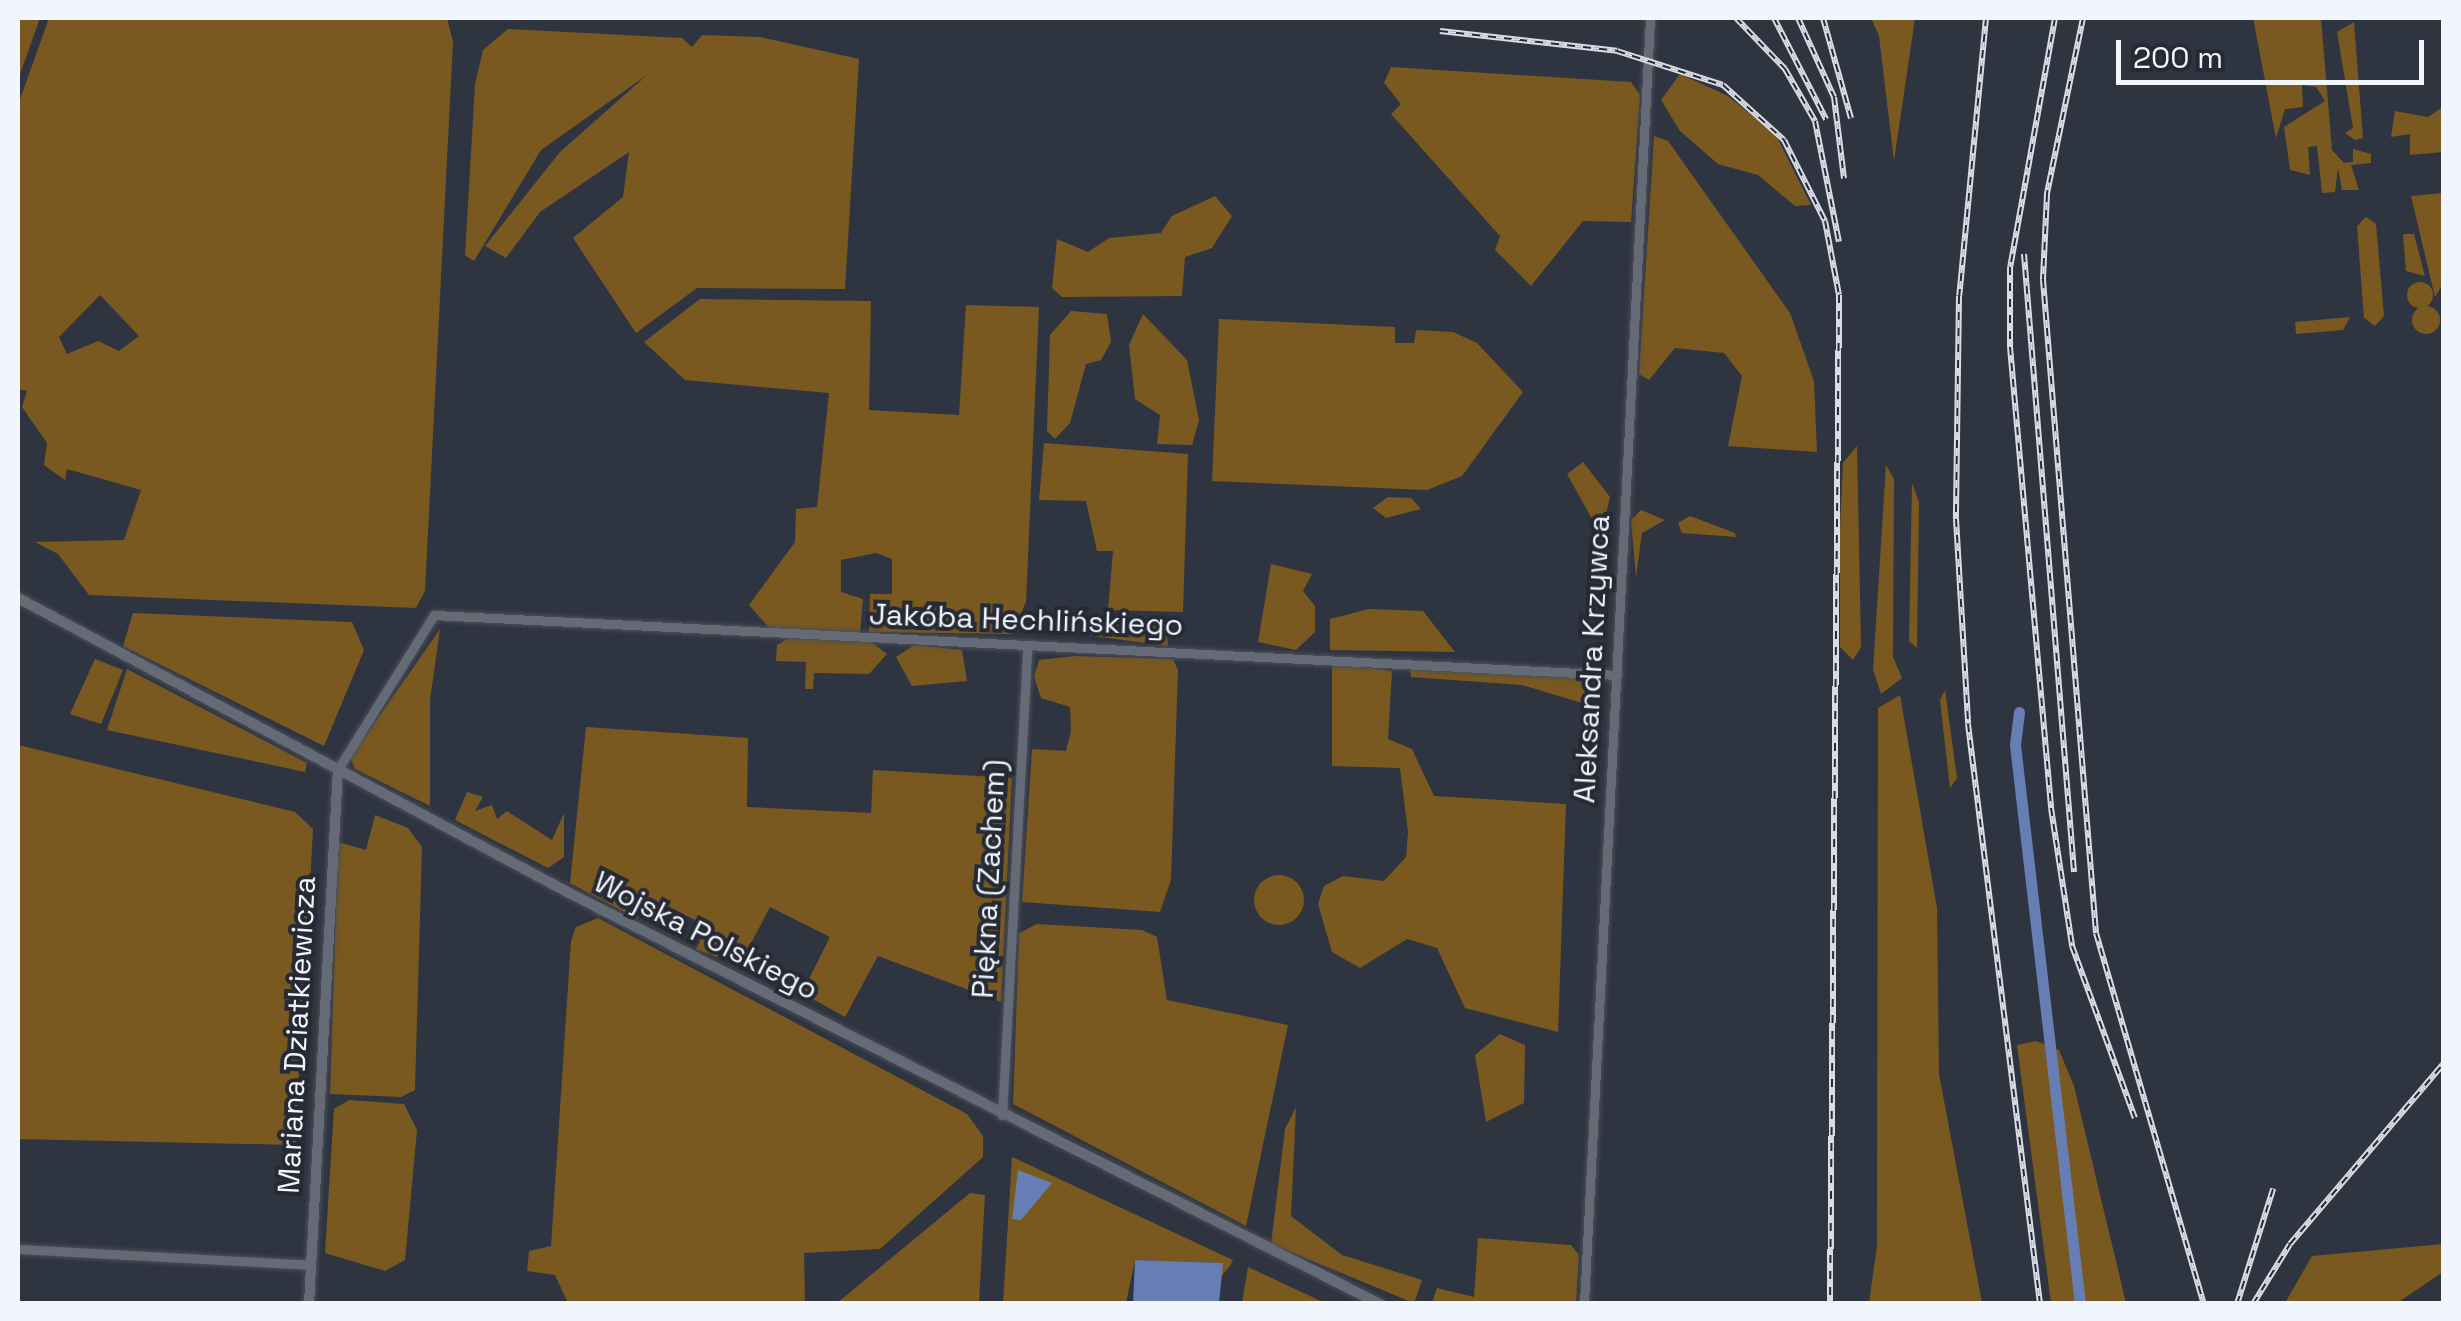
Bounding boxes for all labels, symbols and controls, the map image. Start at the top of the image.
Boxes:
scale bar [2121,20,2428,82]
text: 200 m [2133,38,2223,77]
street label: Aleksandra Krzywca [1566,514,1618,804]
street label: Jakóba Hechlińskiego [868,597,1184,643]
street label: Piękna (Zachem) [965,759,1013,999]
street label: Wojska Polskiego [588,864,824,1008]
street label: Mariana Dziatkiewicza [271,875,323,1195]

